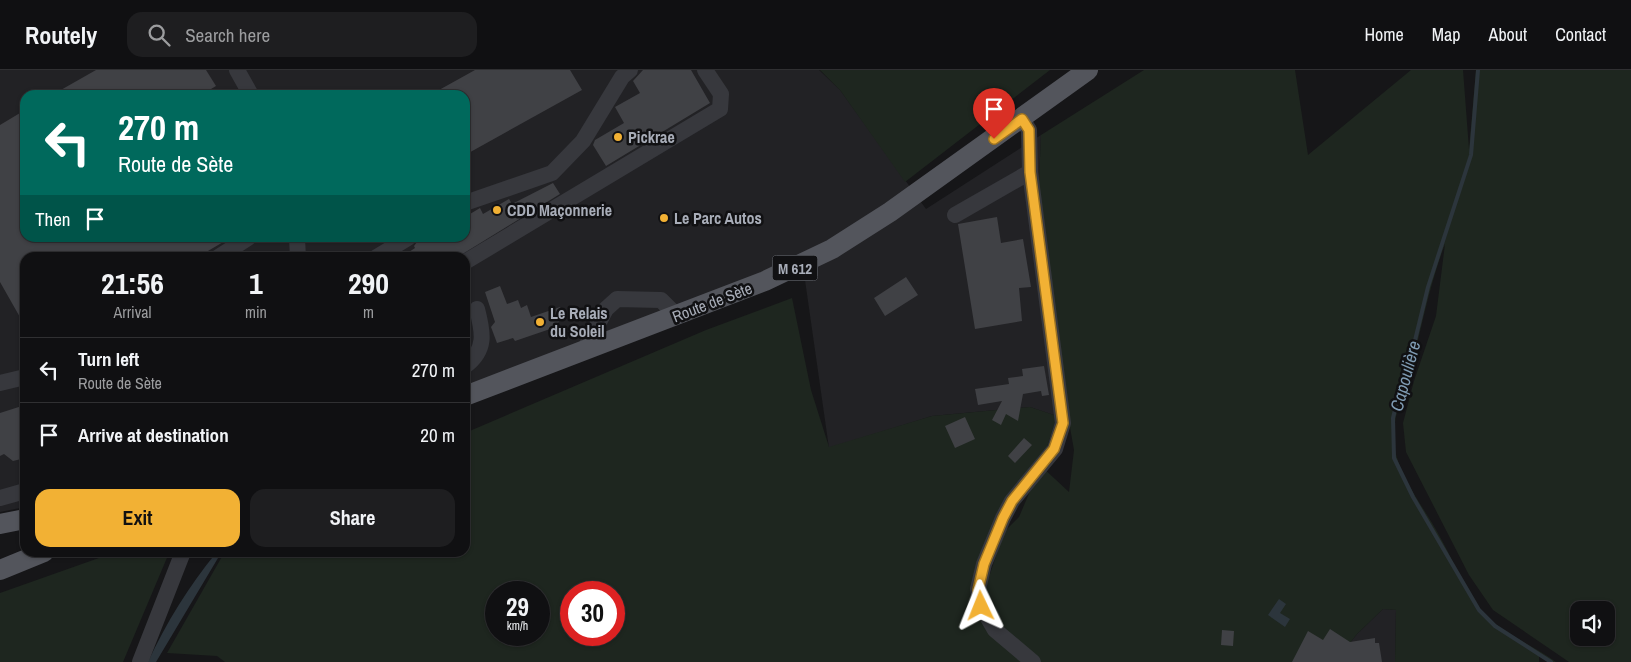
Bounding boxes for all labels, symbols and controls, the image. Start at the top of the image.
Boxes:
search box [127,12,477,57]
text: Routely [25,19,97,51]
icon: search [145,21,173,49]
text: Search here [185,22,270,48]
text: Home [1364,22,1404,47]
text: Map [1432,22,1461,47]
text: About [1489,22,1527,47]
text: Contact [1555,22,1606,47]
pin [973,88,1015,139]
icon: arrive [980,95,1008,123]
text: 270 m [118,104,199,151]
icon: left [35,110,100,175]
place label: Pickrae [628,126,675,148]
marker: Pickrae [612,131,624,143]
text: Route de Sète [118,149,233,179]
place label: CDD Maçonnerie [507,199,612,221]
marker: CDD Maçonnerie [491,204,503,216]
icon: arrive [81,205,109,233]
text: Then [35,206,71,232]
place label: Le Parc Autos [674,207,762,229]
marker: Le Parc Autos [658,212,670,224]
road number: M 612 [772,256,818,280]
text: 21:56 [101,263,164,303]
text: 1 [249,263,263,303]
text: 290 [348,263,389,303]
street label: Route de Sète [669,277,755,327]
text: Arrival [114,301,151,323]
text: min [245,301,267,323]
text: m [363,301,374,323]
place label: Le Relais du Soleil [550,302,608,342]
marker: Le Relais du Soleil [534,316,546,328]
water label: Capoulière [1384,338,1426,414]
text: Turn left [78,346,139,372]
icon: left [35,356,63,384]
text: 270 m [412,357,455,383]
text: Route de Sète [78,372,162,394]
icon: arrive [35,421,63,449]
text: Arrive at destination [78,422,229,448]
text: 20 m [420,422,455,448]
button: Exit [35,489,240,547]
button: Share [250,489,455,547]
position arrow [954,579,1006,631]
speed limit sign: 30 [560,581,625,646]
text: 29 [506,590,529,624]
map controls [1570,601,1615,646]
button: sound [1570,601,1615,646]
text: km/h [507,618,528,634]

